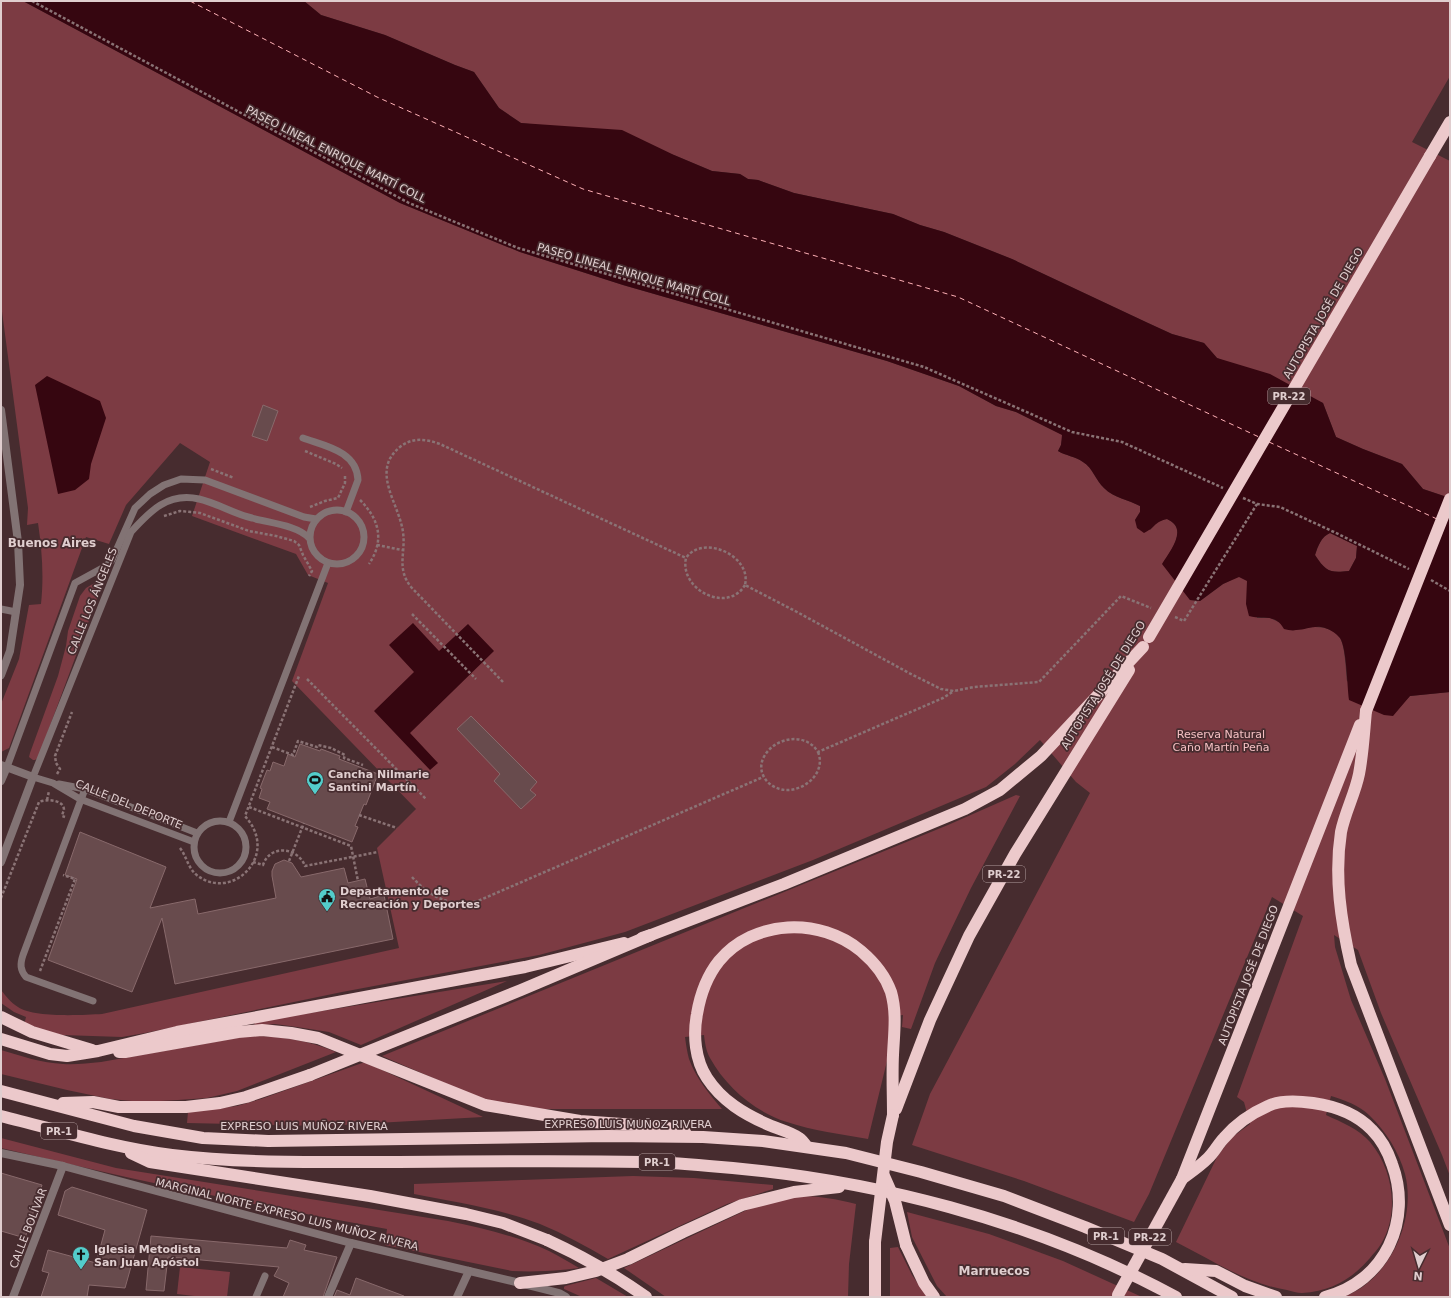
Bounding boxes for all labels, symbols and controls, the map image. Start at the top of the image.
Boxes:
street label: PASEO LINEAL ENRIQUE MARTÍ COLL [244,103,429,206]
street label: PASEO LINEAL ENRIQUE MARTÍ COLL [536,241,733,309]
street label: AUTOPISTA JOSÉ DE DIEGO [1281,245,1366,381]
road number: PR-22 [1268,388,1310,404]
district label: Buenos Aires [8,536,96,550]
street label: CALLE LOS ÁNGELES [65,546,120,657]
street label: AUTOPISTA JOSÉ DE DIEGO [1058,618,1149,752]
park label: Reserva Natural Caño Martín Peña [1173,728,1269,754]
place label: Cancha Nilmarie Santini Martín [328,768,429,794]
sports icon: Cancha Nilmarie Santini Martín [305,770,325,795]
street label: CALLE DEL DEPORTE [73,777,184,832]
road number: PR-22 [983,866,1025,882]
place label: Departamento de Recreación y Deportes [340,885,480,911]
public building icon: Departamento de Recreación y Deportes [317,887,337,912]
street label: AUTOPISTA JOSÉ DE DIEGO [1216,903,1281,1047]
street label: EXPRESO LUIS MUÑOZ RIVERA [544,1118,712,1131]
street label: EXPRESO LUIS MUÑOZ RIVERA [220,1120,388,1133]
road number: PR-1 [41,1123,77,1139]
road number: PR-1 [639,1154,675,1170]
street label: MARGINAL NORTE EXPRESO LUIS MUÑOZ RIVERA [154,1175,420,1254]
street label: CALLE BOLÍVAR [7,1186,50,1270]
road number: PR-1 [1088,1228,1124,1244]
road number: PR-22 [1129,1229,1171,1245]
place label: Iglesia Metodista San Juan Apόstol [94,1243,201,1269]
church icon: Iglesia Metodista San Juan Apόstol [71,1245,91,1270]
north arrow [1399,1246,1439,1286]
district label: Marruecos [958,1264,1030,1278]
text: N [1413,1269,1423,1282]

